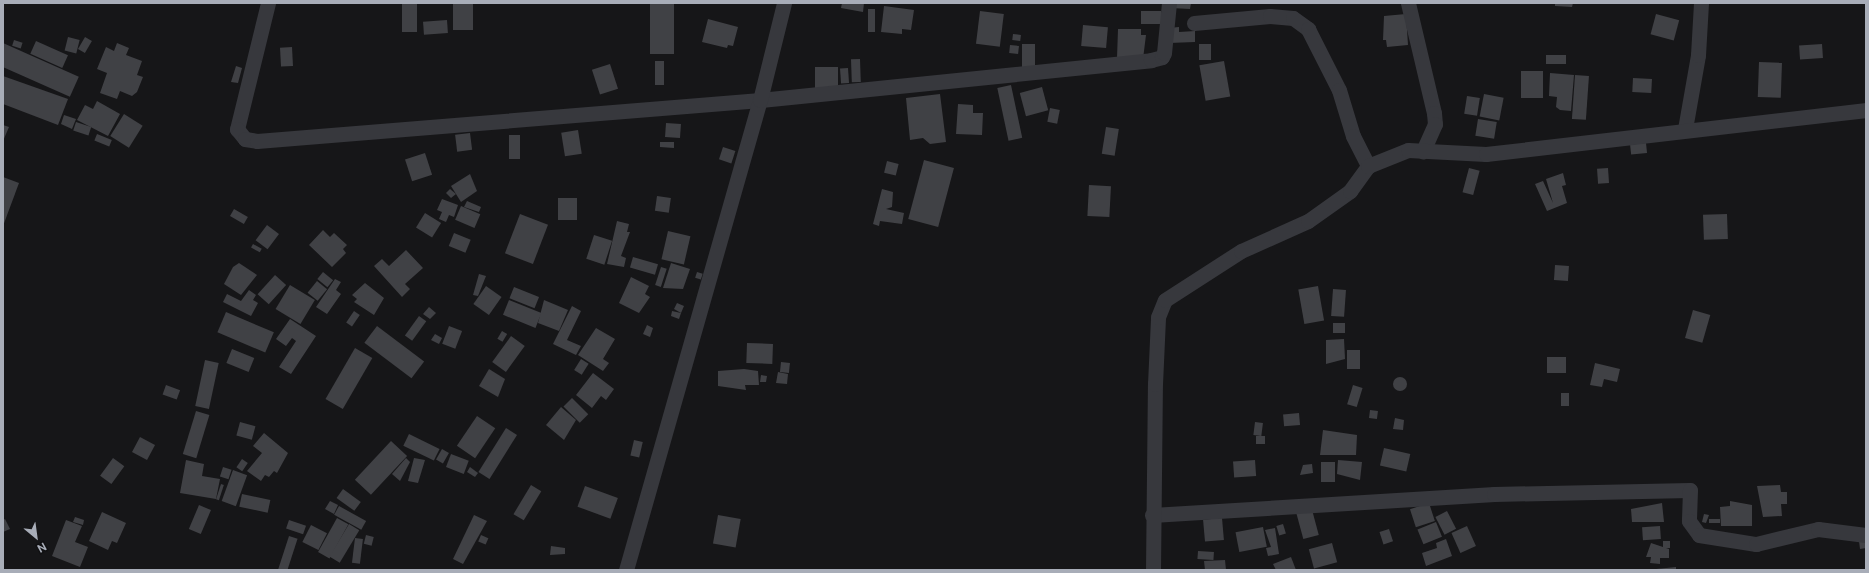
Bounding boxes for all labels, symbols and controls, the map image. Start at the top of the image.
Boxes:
north arrow [16,517,56,557]
text: N [35,540,48,555]

